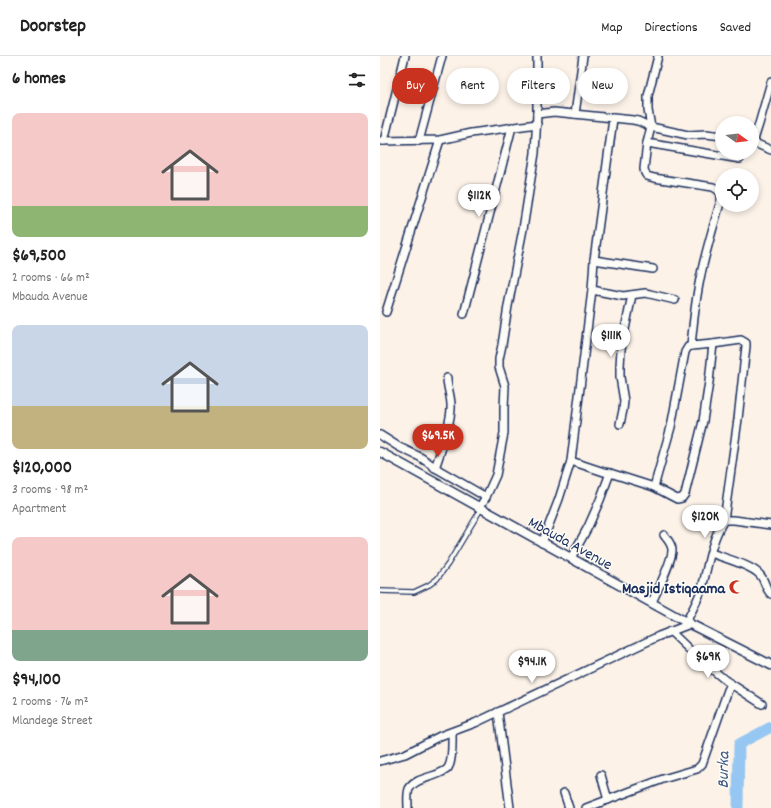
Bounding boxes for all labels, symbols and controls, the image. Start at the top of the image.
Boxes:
text: Doorstep [20,14,86,41]
text: Map [601,18,623,38]
text: Directions [645,18,698,38]
text: Saved [720,18,751,38]
text: 6 homes [12,68,66,92]
chip: Buy [392,68,438,104]
chip: Rent [446,68,499,104]
chip: Filters [507,68,570,104]
chip: New [578,68,628,104]
icon: filters [346,69,368,91]
north arrow [715,116,759,160]
map controls [715,116,759,212]
icon: home [154,139,226,211]
button: locate [715,168,759,212]
pin: $112K [451,184,507,218]
text: $112K [467,187,491,206]
text: $69,500 [12,245,66,269]
text: 2 rooms · 66 m² [12,269,90,288]
text: Mbauda Avenue [12,288,88,307]
pin: $111K [583,324,639,358]
text: $111K [600,327,622,346]
icon: home [154,351,226,423]
pin: $69.5K [405,424,471,458]
text: $69.5K [421,427,455,446]
text: $120,000 [12,457,72,481]
text: 3 rooms · 98 m² [12,481,88,500]
text: Apartment [12,500,66,519]
pin: $120K [677,505,733,539]
text: $120K [691,508,719,527]
street label: Mbauda Avenue [523,512,616,577]
icon: home [154,563,226,635]
place label: Masjid Istiqaama [622,578,726,601]
mosque icon: Masjid Istiqaama [728,579,744,595]
pin: $69K [684,645,732,679]
text: $69K [696,648,720,667]
pin: $94.1K [499,650,565,684]
text: $94.1K [518,653,546,672]
text: $94,100 [12,669,61,693]
text: 2 rooms · 76 m² [12,693,88,712]
text: Mlandege Street [12,712,93,731]
water label: Burka [713,751,737,789]

